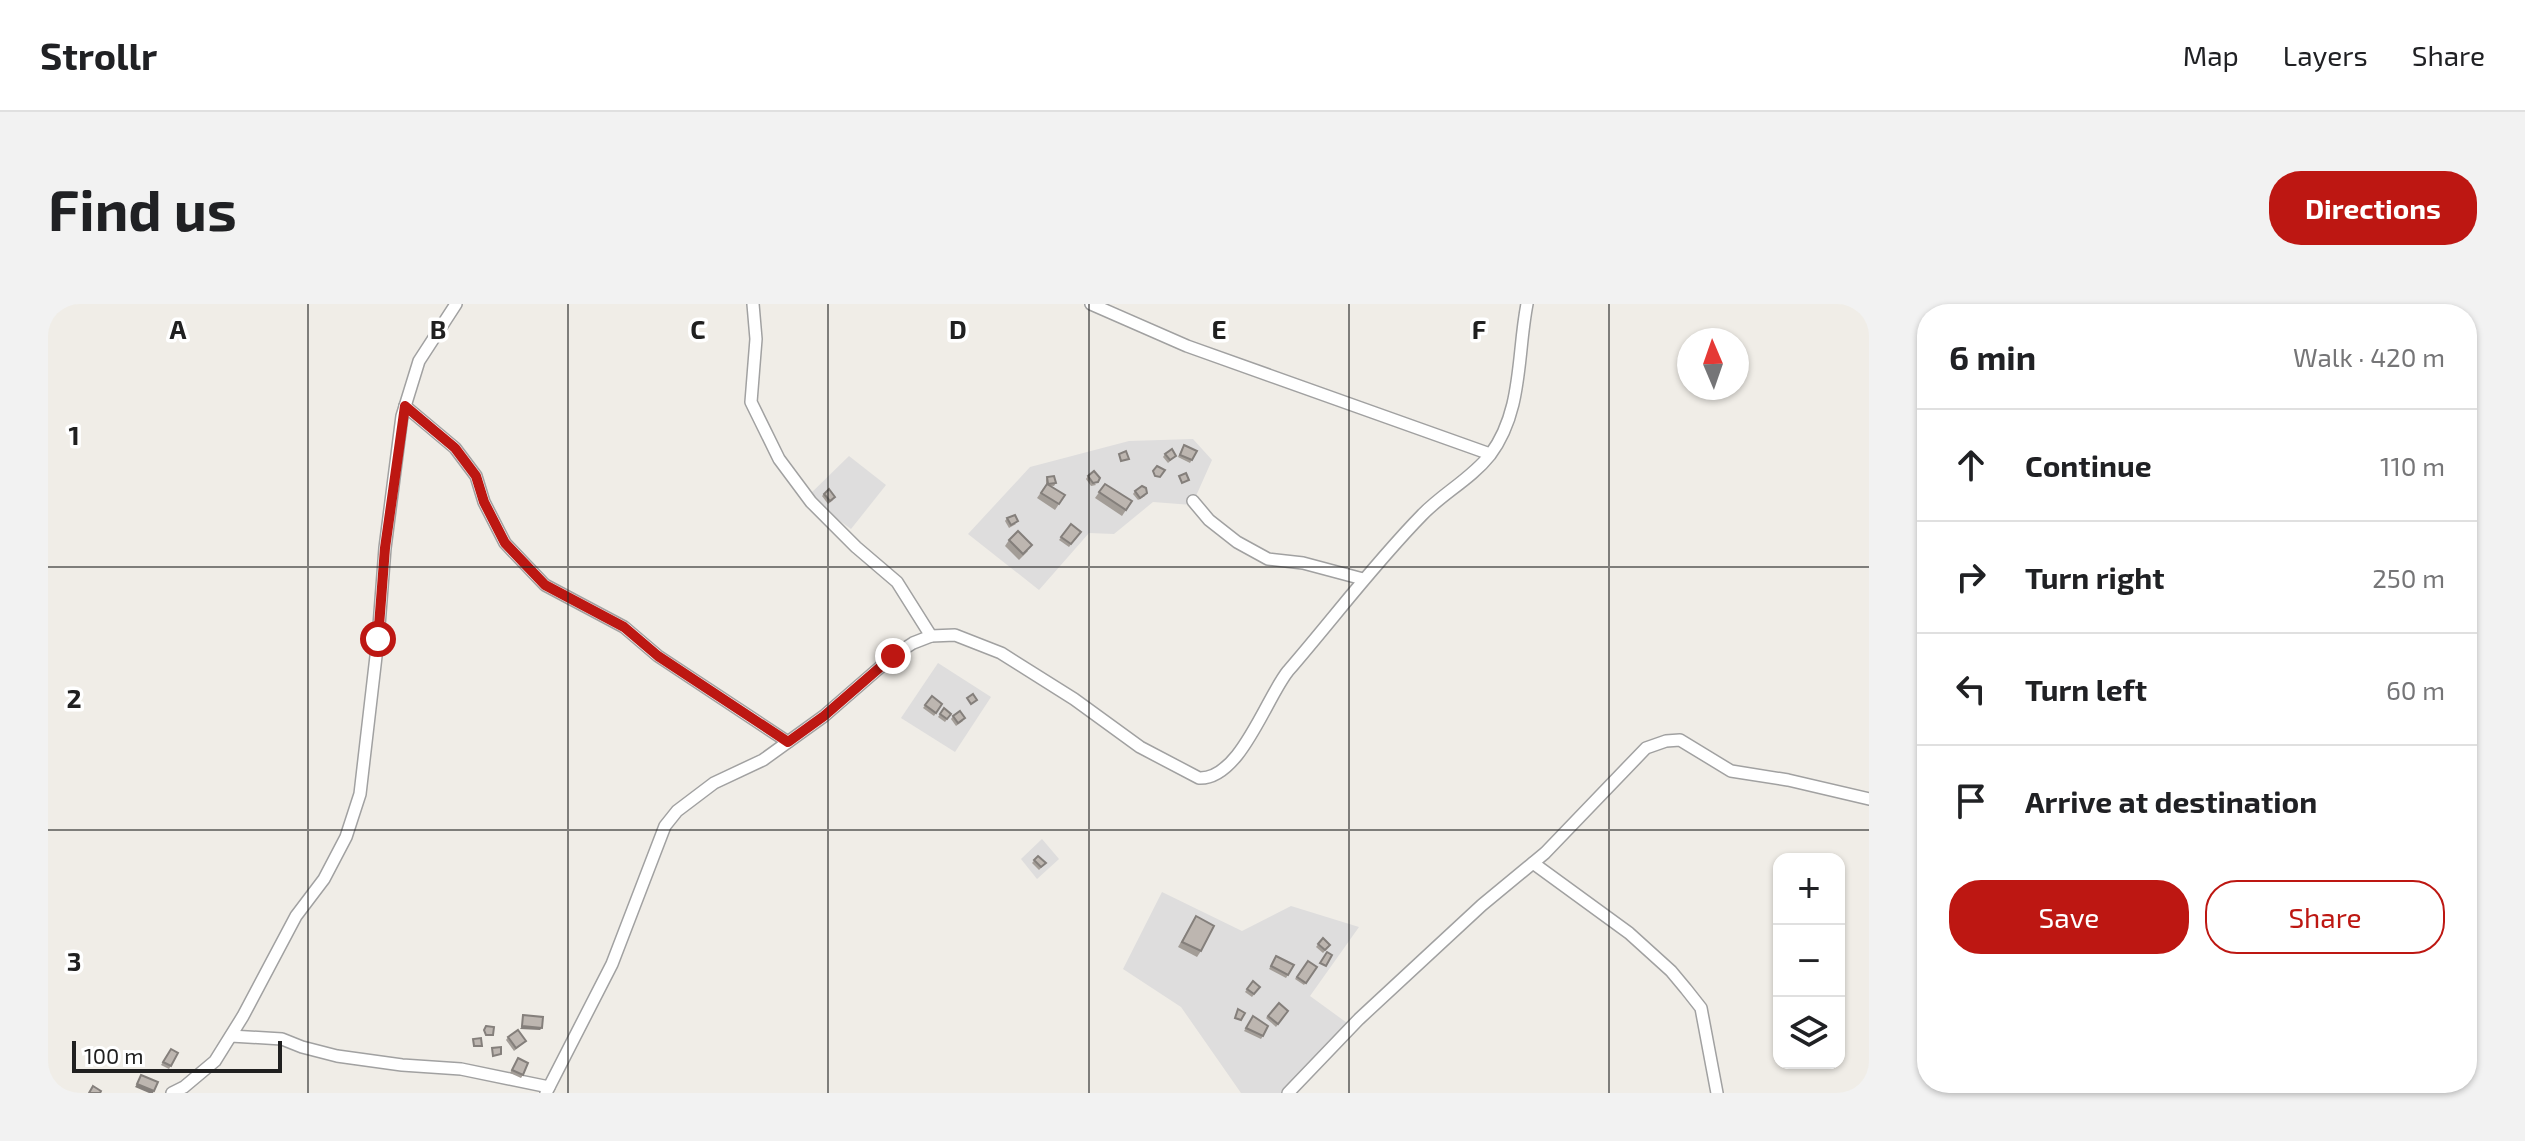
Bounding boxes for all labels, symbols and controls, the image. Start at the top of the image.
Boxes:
text: Strollr [40,32,157,78]
text: Map [2183,38,2239,72]
text: Layers [2283,38,2368,72]
text: Share [2412,38,2485,72]
button: Directions [2269,171,2477,245]
text: Find us [48,175,237,242]
text: A [170,313,187,344]
text: B [430,313,446,344]
text: C [690,313,706,344]
text: D [949,313,967,344]
text: E [1211,313,1227,344]
text: F [1472,313,1486,344]
north arrow [1677,328,1749,400]
text: 6 min [1949,336,2036,377]
text: Walk · 420 m [2293,341,2445,372]
text: 1 [68,419,80,450]
icon: ahead [1949,443,1993,487]
text: Continue [2025,447,2152,483]
text: 110 m [2380,450,2445,481]
icon: right [1949,555,1993,599]
text: Turn right [2025,559,2165,595]
text: 250 m [2372,562,2445,593]
route start [360,621,396,657]
route end [875,638,911,674]
icon: left [1949,667,1993,711]
text: Turn left [2025,671,2147,707]
text: 60 m [2386,674,2445,705]
text: 2 [66,682,82,713]
icon: arrive [1949,779,1993,823]
text: Arrive at destination [2025,783,2317,819]
map controls [1773,853,1845,1069]
button: + [1773,853,1845,925]
button: Save [1949,880,2189,954]
button: Share [2205,880,2445,954]
button: − [1773,925,1845,997]
text: 3 [67,945,81,976]
button: layers [1773,997,1845,1069]
scale bar [72,1037,282,1073]
text: 100 m [84,1042,143,1068]

